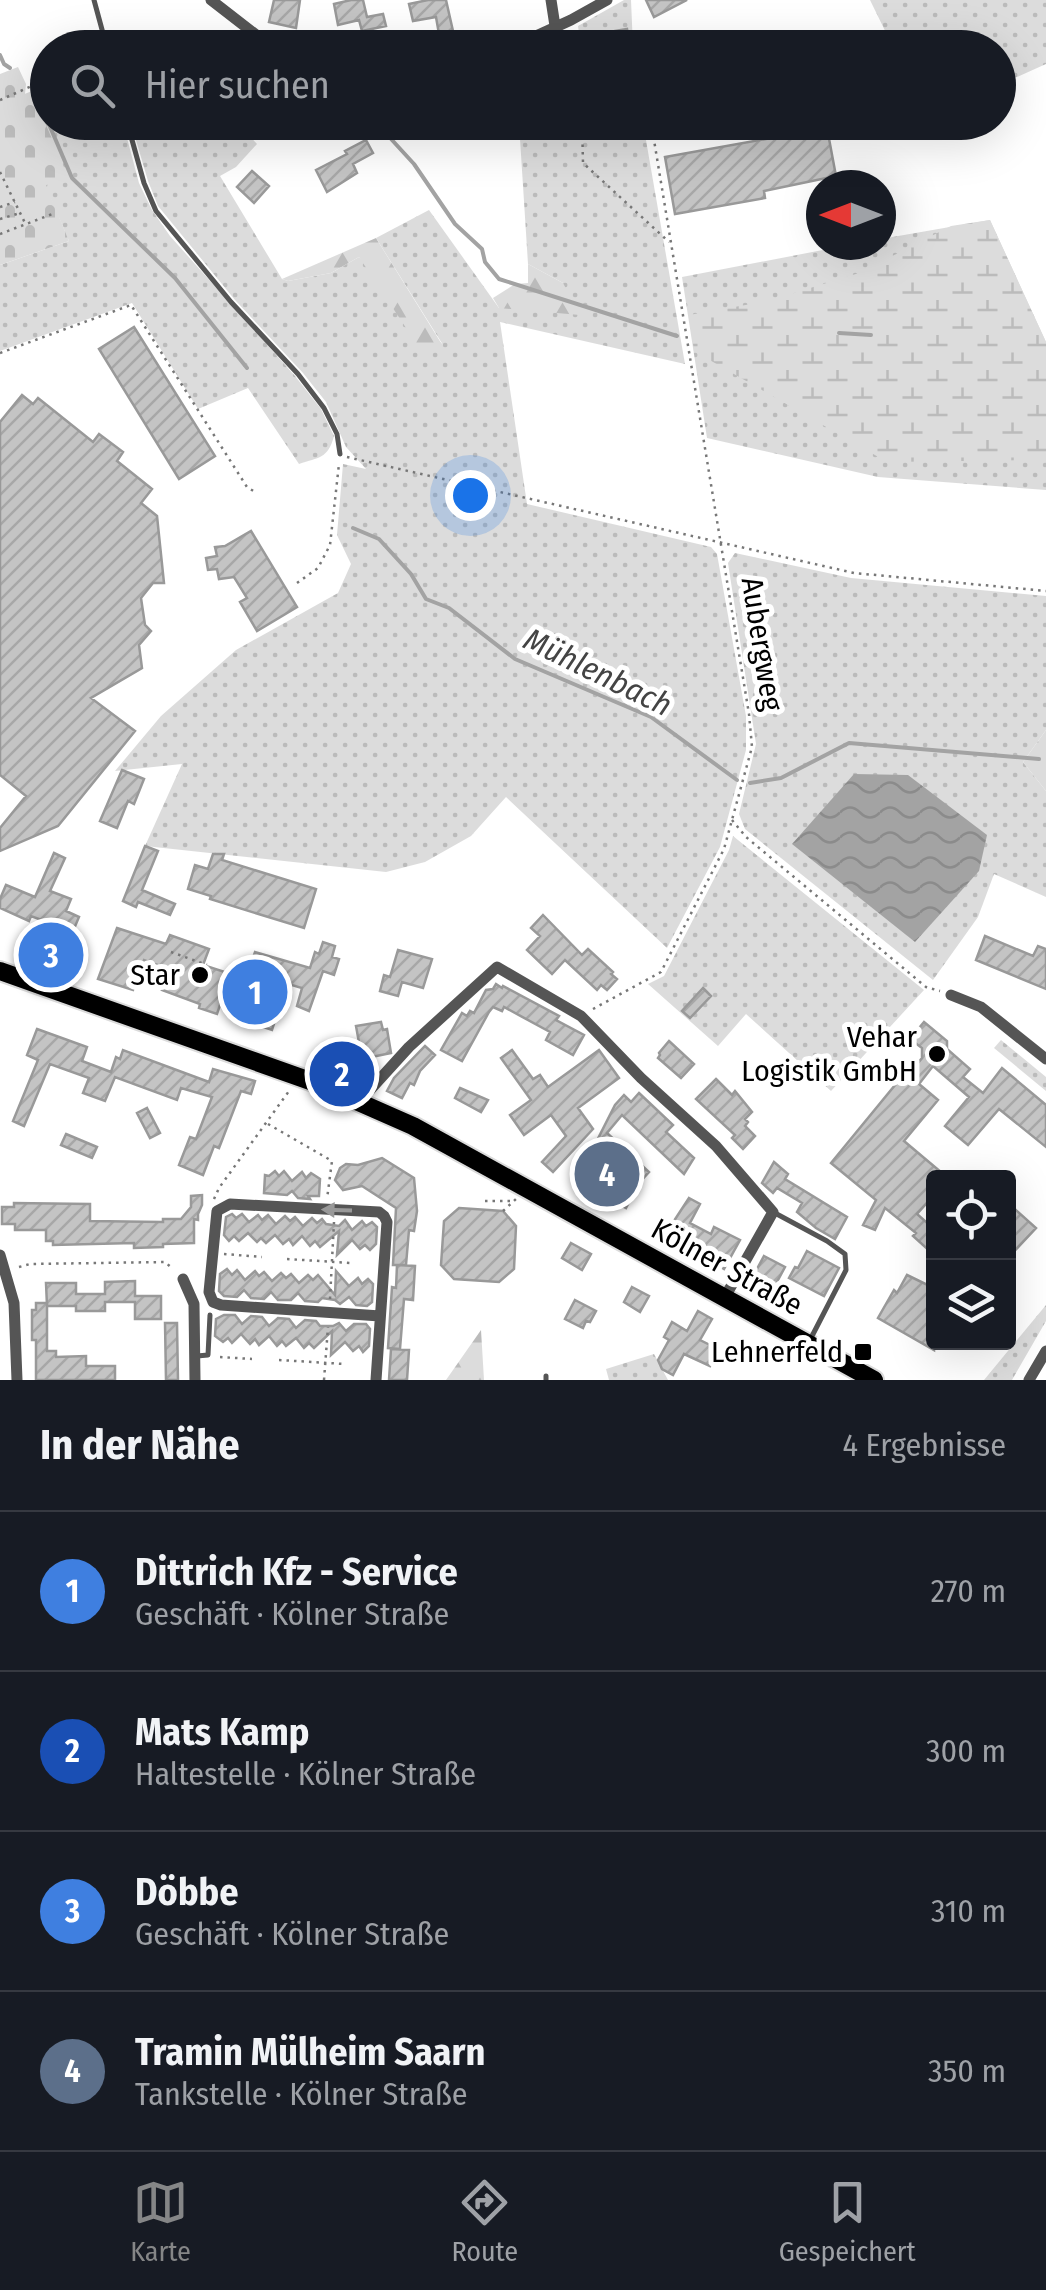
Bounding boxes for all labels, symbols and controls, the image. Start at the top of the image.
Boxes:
search box [30,30,1016,140]
icon: search [65,58,120,113]
text: Hier suchen [145,62,330,108]
north arrow [806,170,896,260]
your location [445,470,496,521]
street label: Aubergweg [734,575,790,714]
water label: Mühlenbach [518,620,678,724]
pin: 3 [18,918,84,992]
pin: 1 [222,954,288,1030]
place label: Star [130,957,181,993]
marker: Star [189,964,211,986]
place label: Vehar Logistik GmbH [741,1019,918,1089]
pin: 2 [310,1036,374,1112]
marker: Vehar Logistik GmbH [926,1043,948,1065]
pin: 4 [574,1136,640,1212]
map controls [926,1170,1016,1350]
button: locate [926,1170,1016,1260]
one-way arrow [320,1202,352,1218]
street label: Kölner Straße [645,1211,809,1323]
button: layers [926,1260,1016,1350]
place label: Lehnerfeld [711,1334,843,1370]
marker: Lehnerfeld [852,1341,874,1363]
text: In der Nähe [40,1420,240,1470]
text: 4 Ergebnisse [842,1426,1006,1464]
text: Dittrich Kfz - Service [135,1549,458,1595]
text: 1 [66,1572,79,1610]
text: 270 m [931,1572,1006,1610]
text: Geschäft · Kölner Straße [135,1595,449,1633]
text: Mats Kamp [135,1709,309,1755]
text: 2 [65,1732,80,1770]
text: 300 m [926,1732,1006,1770]
text: Haltestelle · Kölner Straße [135,1755,476,1793]
text: Döbbe [135,1869,238,1915]
text: 3 [65,1892,80,1930]
text: 310 m [931,1892,1006,1930]
text: Geschäft · Kölner Straße [135,1915,449,1953]
text: Tramin Mülheim Saarn [135,2029,485,2075]
text: 4 [64,2052,81,2090]
text: 350 m [928,2052,1006,2090]
text: Tankstelle · Kölner Straße [135,2075,468,2113]
tab: Karte [130,2175,191,2268]
tab: Route [451,2175,518,2268]
tab: Gespeichert [779,2175,916,2268]

